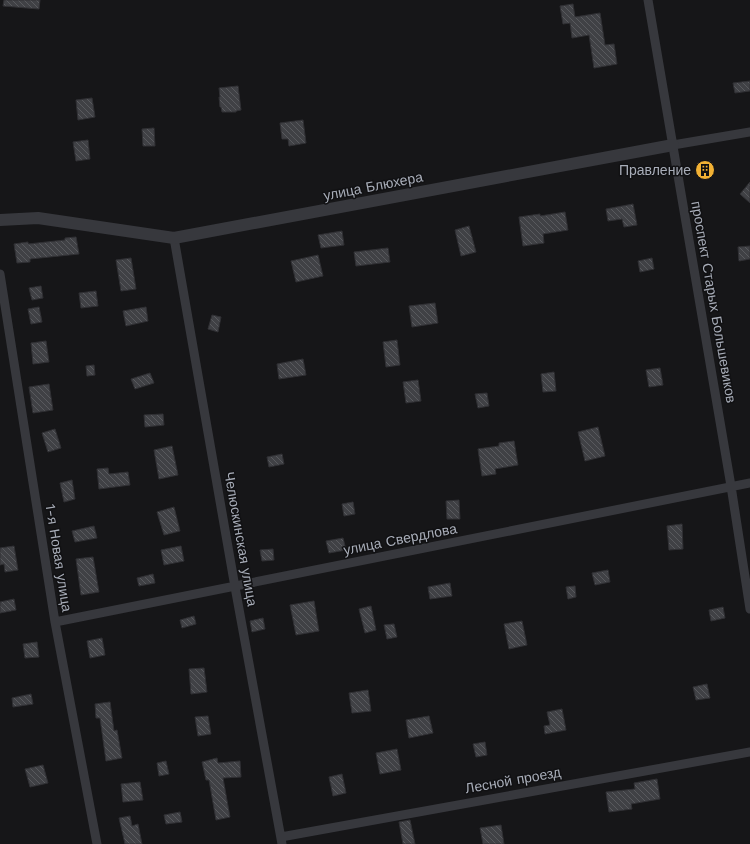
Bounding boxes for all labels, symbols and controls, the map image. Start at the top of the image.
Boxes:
building icon: Правление [694,159,716,181]
place label: Правление [619,162,691,178]
street label: улица Блюхера [322,168,424,203]
street label: проспект Старых Большевиков [688,200,740,404]
street label: Челюскинская улица [221,471,261,608]
street label: 1-я Новая улица [43,503,75,613]
street label: улица Свердлова [342,520,458,558]
street label: Лесной проезд [464,764,562,796]

